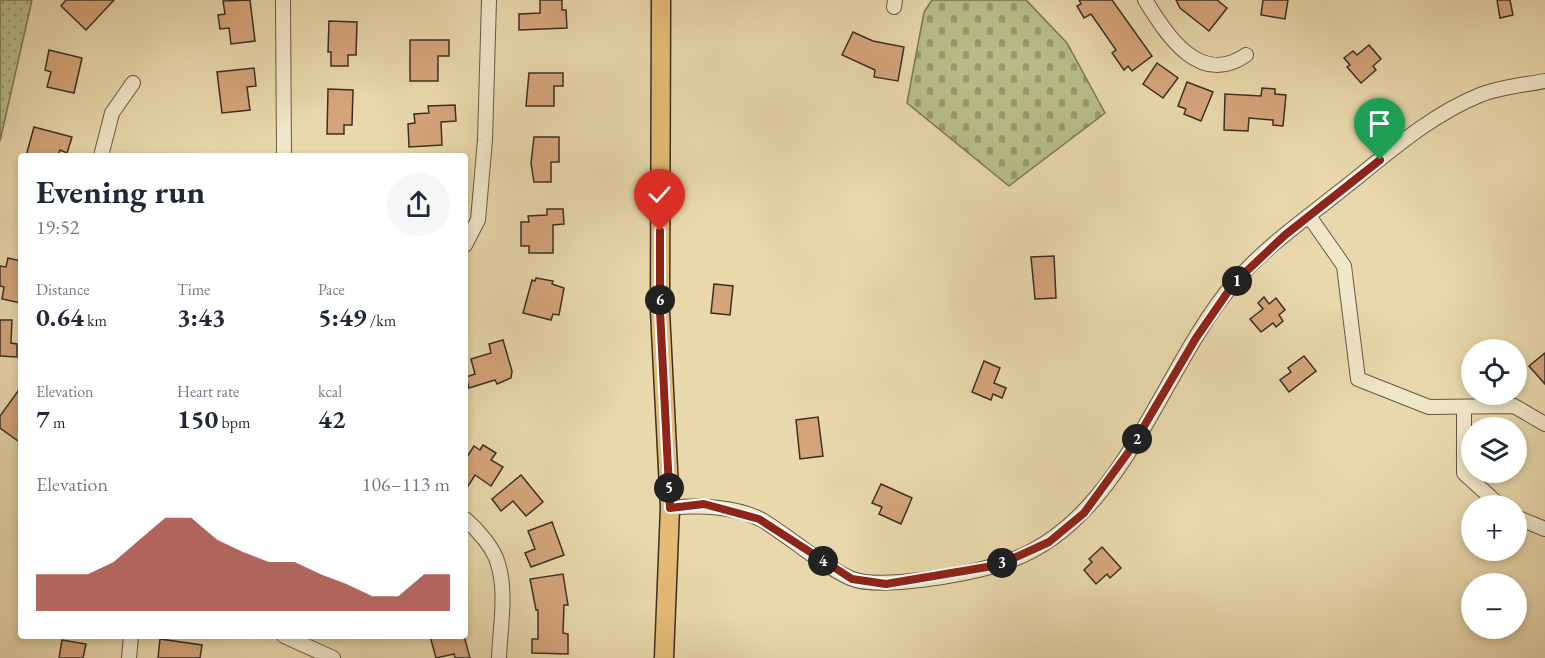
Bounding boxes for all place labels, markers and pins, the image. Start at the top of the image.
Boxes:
pin [1354,98,1405,160]
pin [634,169,685,231]
pin: 1 [1222,266,1252,296]
pin: 6 [645,285,675,315]
pin: 2 [1122,424,1152,454]
pin: 5 [654,473,684,503]
pin: 4 [808,546,838,576]
pin: 3 [987,548,1017,578]

